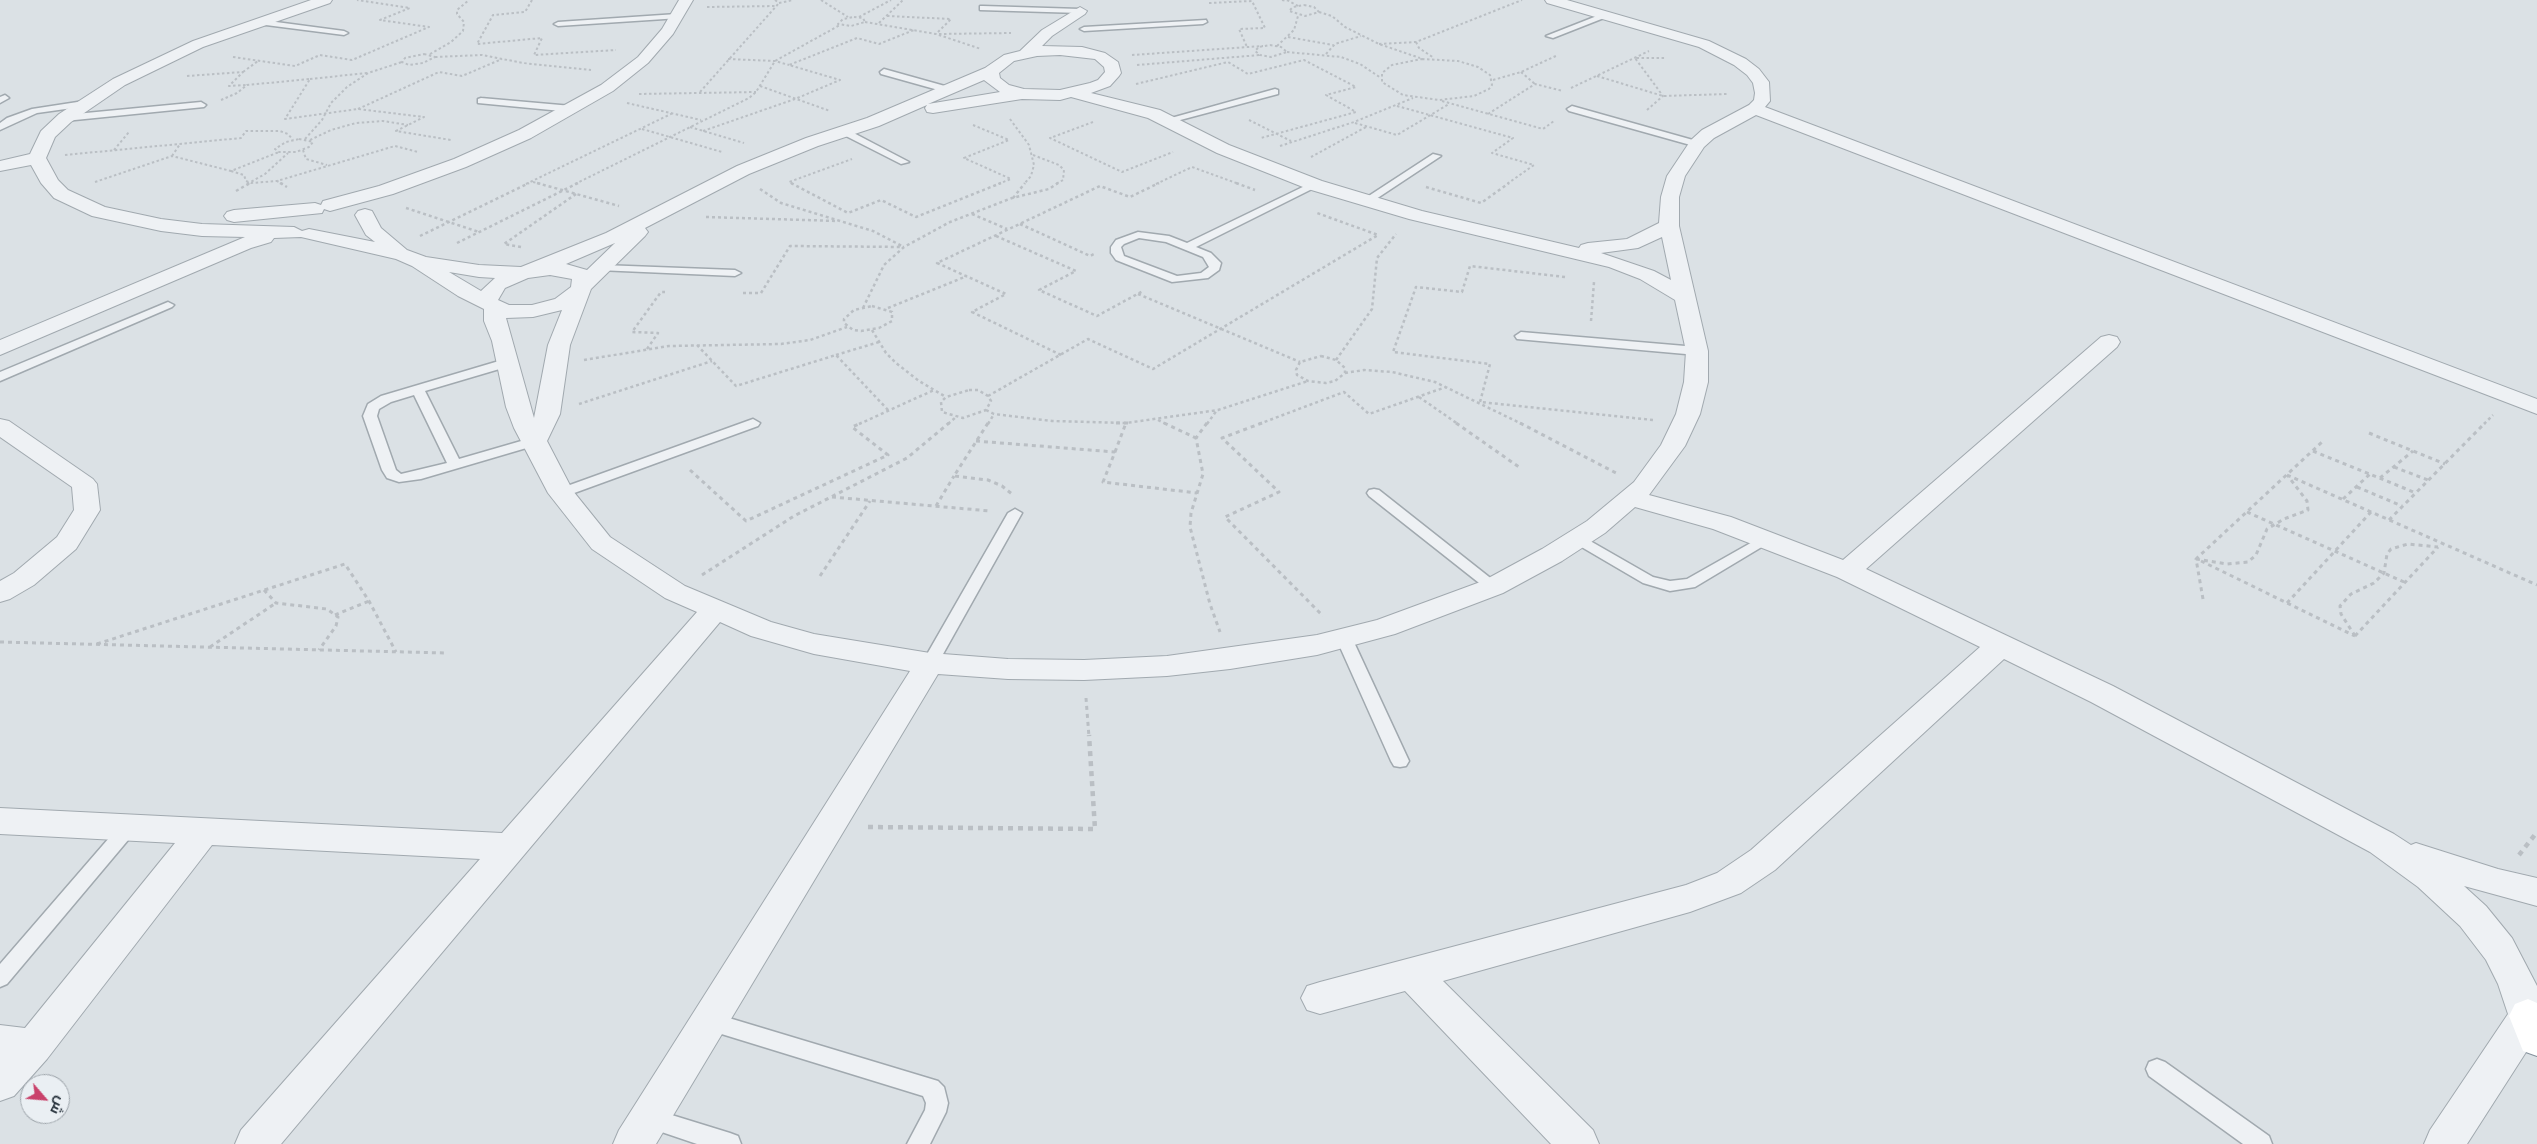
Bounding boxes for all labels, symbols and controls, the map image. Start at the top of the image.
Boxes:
north arrow [20,1074,70,1124]
text: ش [46,1094,70,1117]

